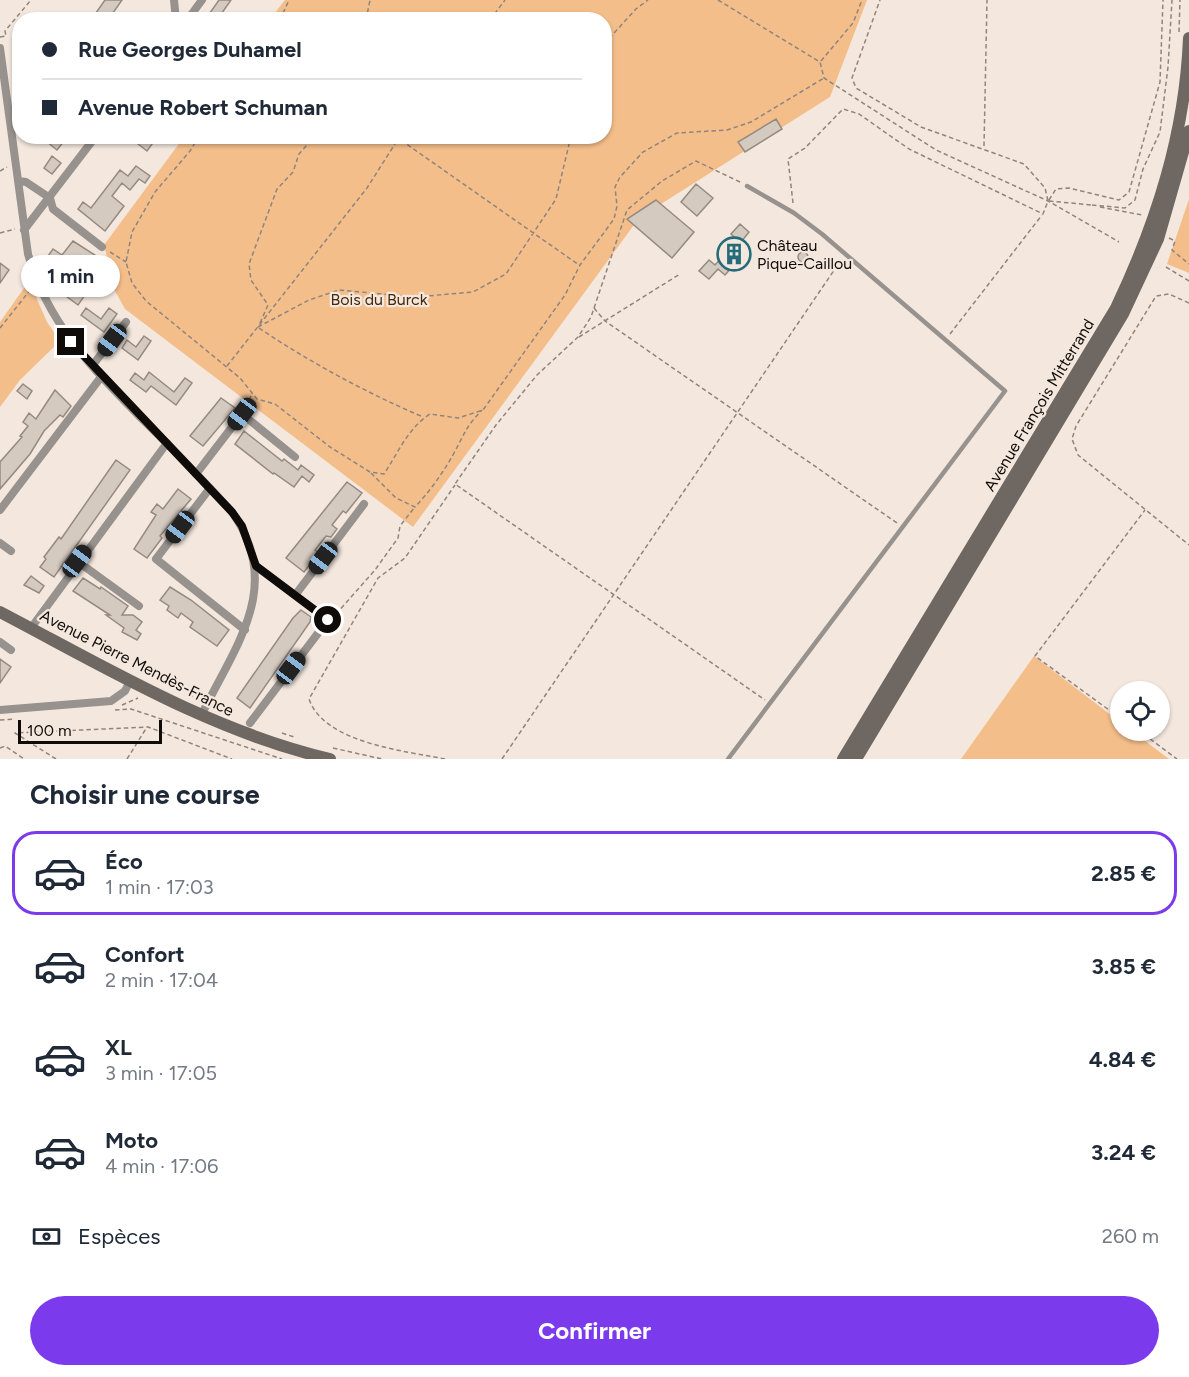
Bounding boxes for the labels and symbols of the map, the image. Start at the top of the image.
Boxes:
building icon: Château Pique-Caillou [716,236,752,272]
place label: Château Pique-Caillou [757,236,852,273]
callout: 1 min [22,255,121,297]
park label: Bois du Burck [331,290,428,309]
street label: Avenue François Mitterrand [980,315,1098,495]
car [94,320,130,360]
route end [57,328,84,355]
car [224,394,260,434]
car [162,507,198,547]
car [305,538,341,578]
car [59,541,95,581]
street label: Avenue Pierre Mendès-France [37,606,237,720]
route start [314,606,341,633]
car [273,648,309,688]
scale bar [18,717,162,744]

